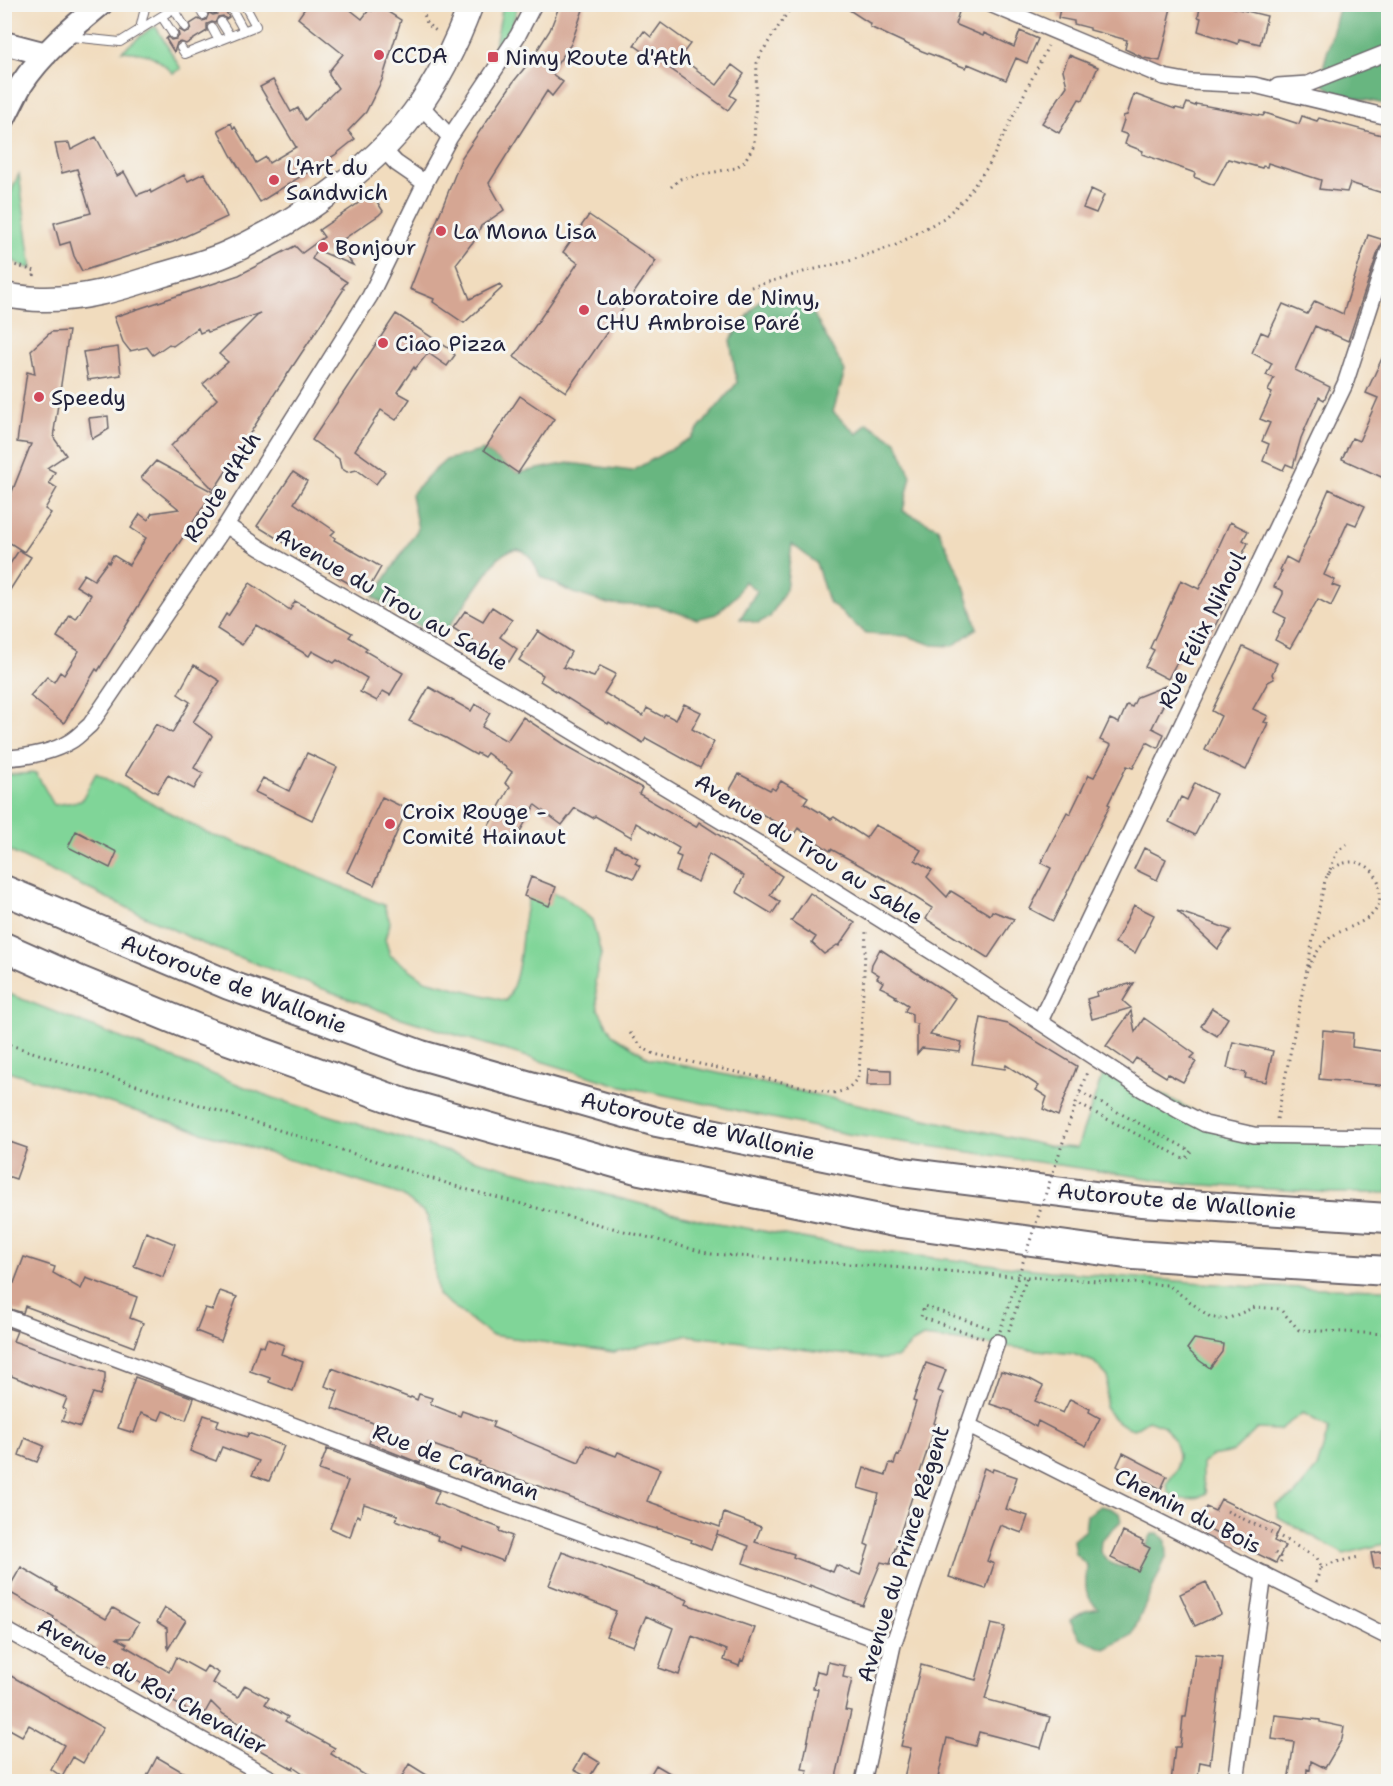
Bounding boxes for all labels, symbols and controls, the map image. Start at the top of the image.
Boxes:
place label: CCDA [391,41,448,70]
place label: Nimy Route d'Ath [505,43,692,72]
marker: CCDA [372,48,386,62]
marker: Nimy Route d'Ath [486,50,500,64]
place label: L'Art du Sandwich [286,153,388,207]
marker: L'Art du Sandwich [267,173,281,187]
place label: La Mona Lisa [453,217,597,246]
marker: La Mona Lisa [434,224,448,238]
place label: Bonjour [335,233,417,262]
marker: Bonjour [316,240,330,254]
place label: Laboratoire de Nimy, CHU Ambroise Paré [596,283,820,337]
marker: Laboratoire de Nimy, CHU Ambroise Paré [577,303,591,317]
place label: Ciao Pizza [395,329,506,358]
marker: Ciao Pizza [376,336,390,350]
place label: Speedy [51,383,126,412]
marker: Speedy [32,390,46,404]
street label: Route d'Ath [176,426,268,548]
street label: Avenue du Trou au Sable [270,520,514,678]
street label: Rue Félix Nihoul [1151,546,1253,713]
street label: Avenue du Trou au Sable [689,767,929,931]
place label: Croix Rouge - Comité Hainaut [402,797,566,851]
marker: Croix Rouge - Comité Hainaut [383,817,397,831]
street label: Autoroute de Wallonie [117,927,351,1041]
street label: Autoroute de Wallonie [578,1085,818,1167]
street label: Autoroute de Wallonie [1056,1176,1298,1226]
street label: Rue de Caraman [369,1417,543,1507]
street label: Avenue du Prince Régent [850,1422,956,1686]
street label: Chemin du Bois [1110,1462,1266,1560]
street label: Avenue du Roi Chevalier [32,1611,272,1761]

